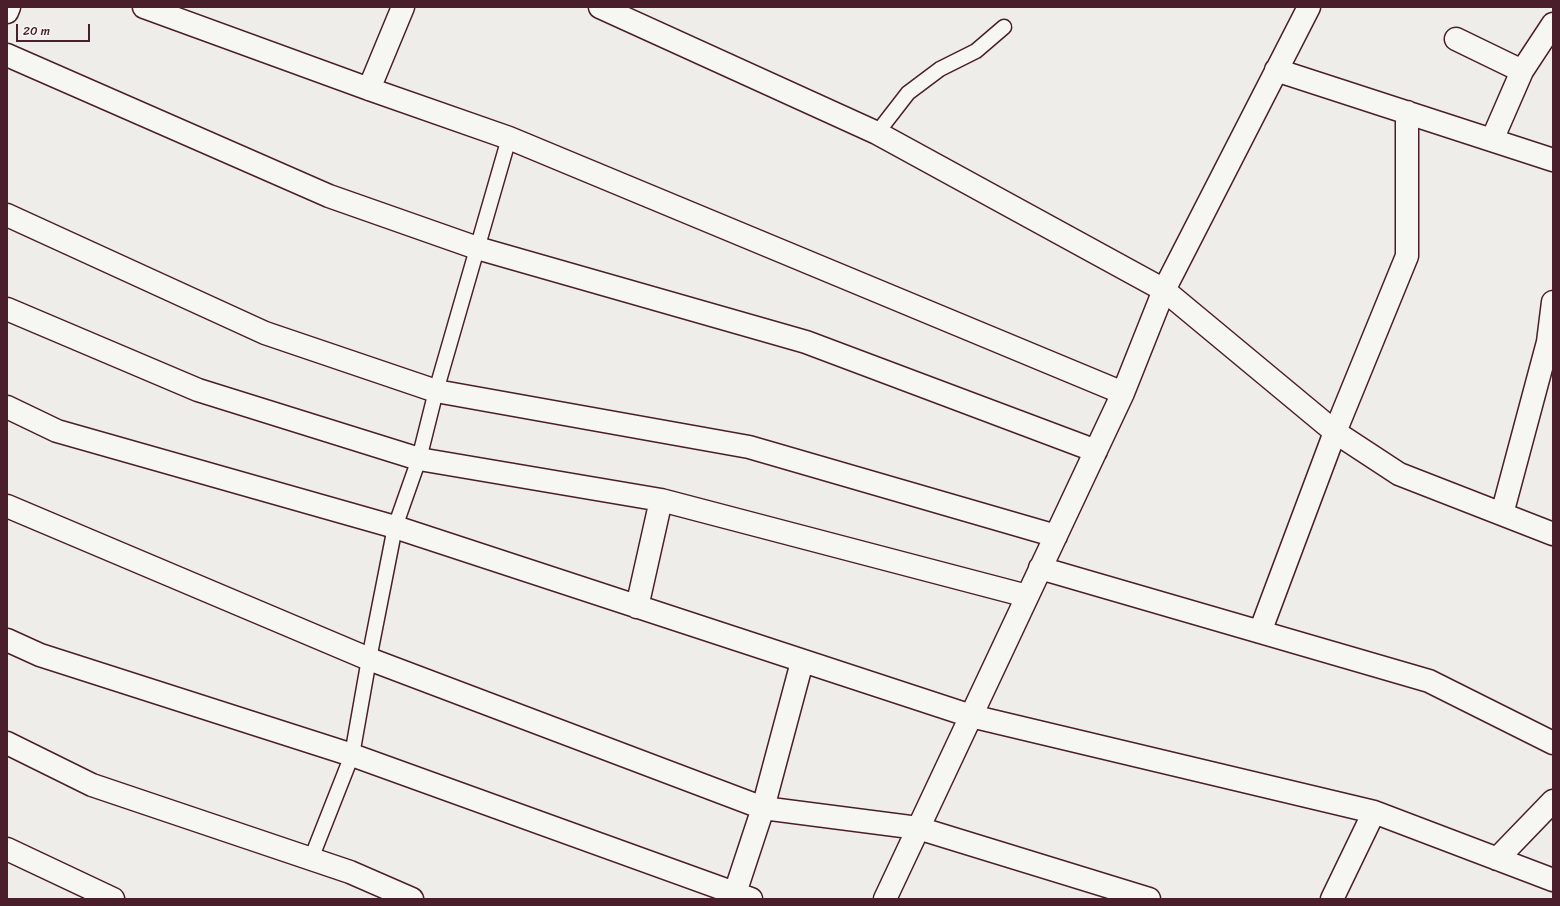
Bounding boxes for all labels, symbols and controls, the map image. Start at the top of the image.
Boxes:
scale bar [18,16,92,42]
text: 20 m [23,20,50,42]

